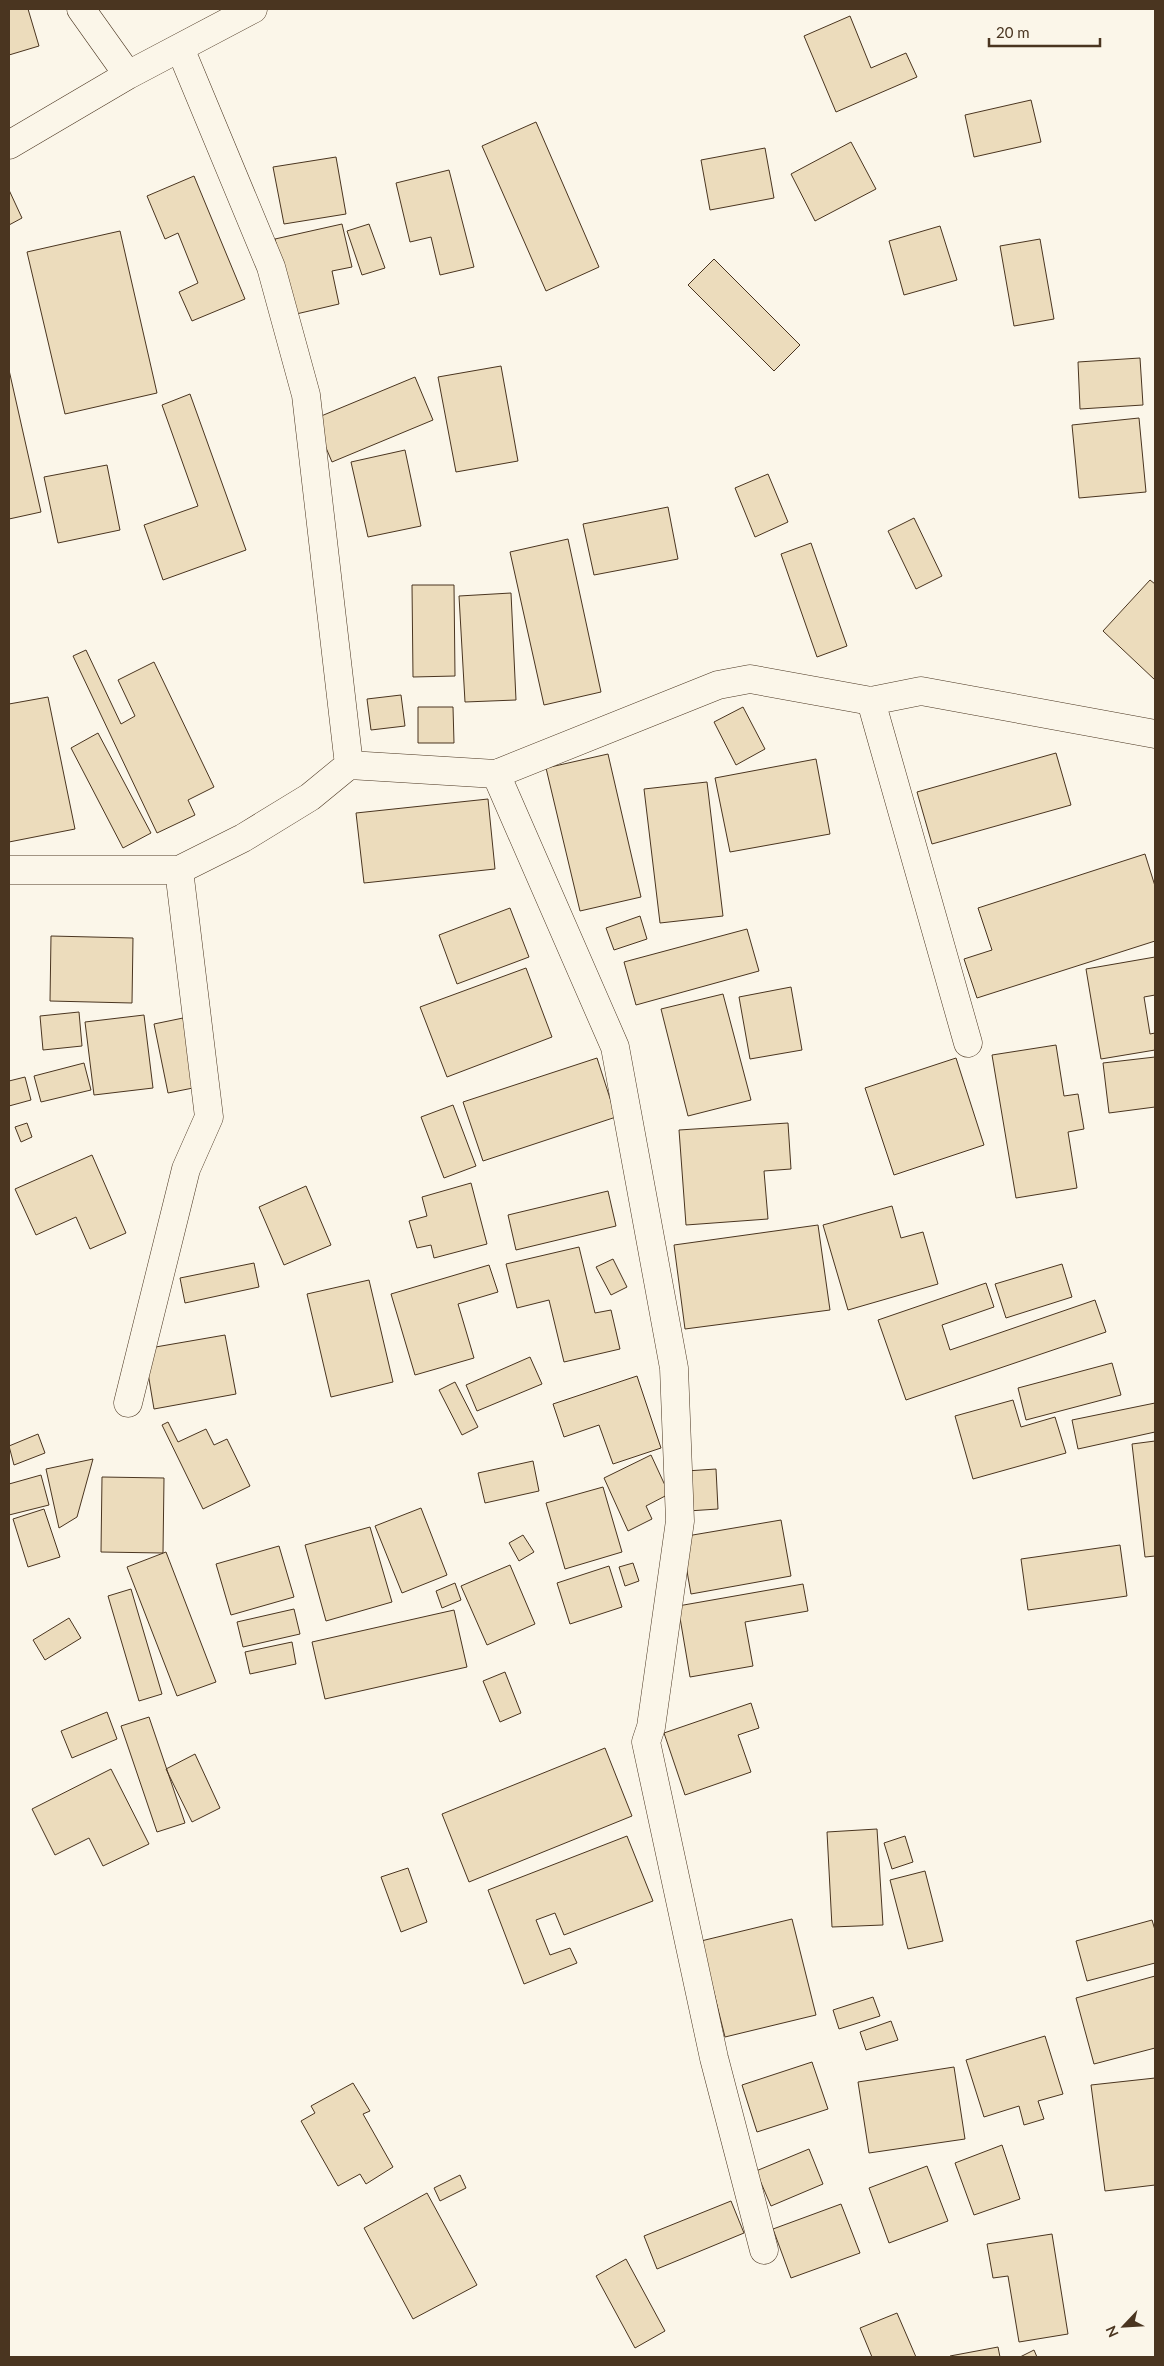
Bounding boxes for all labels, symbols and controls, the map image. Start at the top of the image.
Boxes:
scale bar [989,15,1100,47]
text: 20 m [996,23,1030,41]
north arrow [1099,2301,1149,2351]
text: N [1102,2323,1122,2340]

